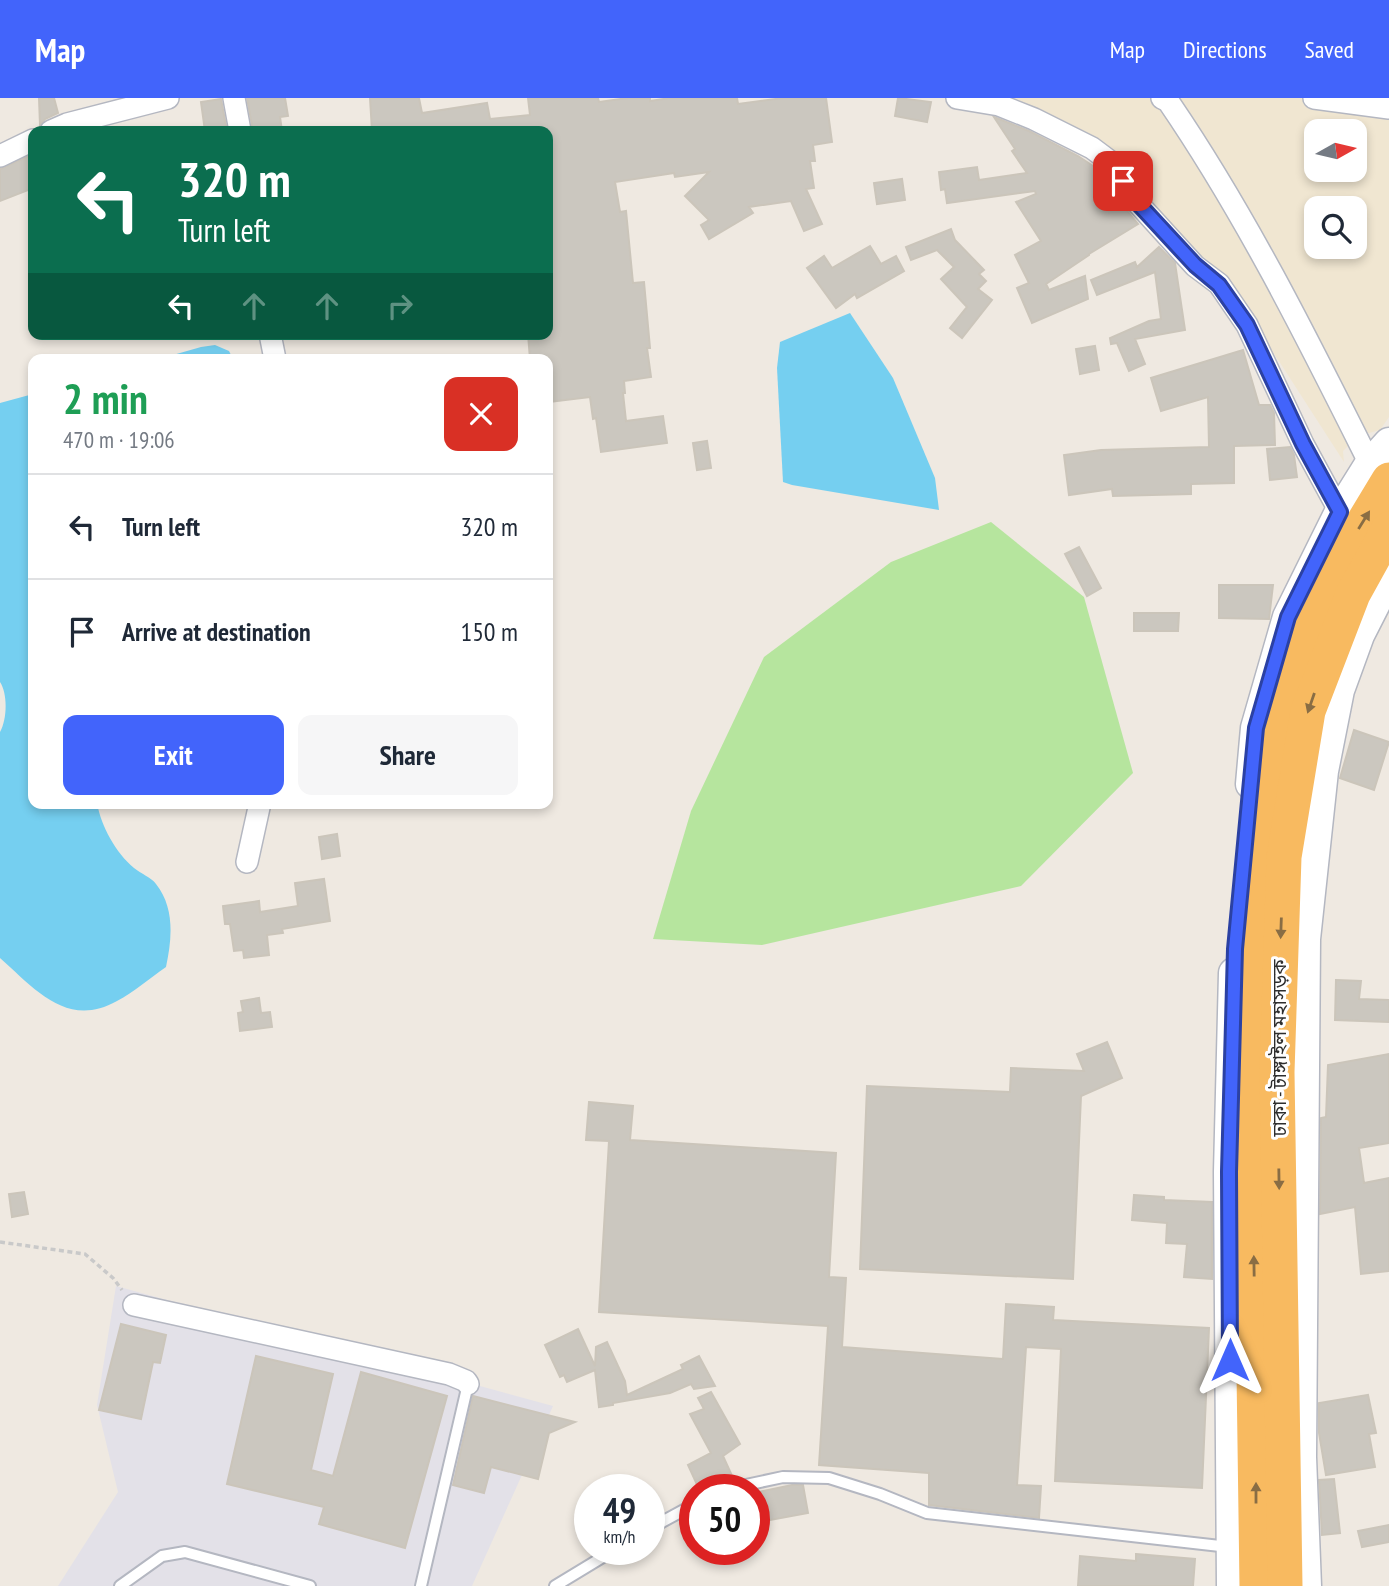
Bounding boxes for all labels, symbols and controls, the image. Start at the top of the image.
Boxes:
text: Map [35,28,85,71]
text: Map [1110,34,1145,65]
text: Directions [1183,34,1267,65]
text: Saved [1305,34,1354,65]
north arrow [1304,119,1367,182]
map controls [1304,119,1367,259]
text: 320 m [178,147,291,211]
pin [1093,151,1153,211]
icon: left [63,154,154,245]
icon: arrive [1104,162,1142,200]
button: search [1304,196,1367,259]
text: Turn left [178,209,270,251]
icon: left [162,287,200,325]
icon: ahead [235,287,273,325]
icon: ahead [308,287,346,325]
icon: right [381,287,419,325]
text: 2 min [63,371,148,426]
button: close [444,377,518,451]
text: 470 m · 19:06 [63,425,175,454]
icon: left [63,508,101,546]
text: Turn left [122,510,200,543]
text: 320 m [460,510,518,543]
one-way arrow [1357,510,1370,530]
icon: arrive [63,613,101,651]
text: Arrive at destination [122,615,311,648]
text: 150 m [460,615,518,648]
one-way arrow [1305,692,1316,713]
button: Exit [63,715,284,795]
button: Share [298,715,518,795]
one-way arrow [1275,917,1286,939]
street label: ঢাকা - টাঙ্গাইল মহাসড়ক [1267,959,1291,1138]
one-way arrow [1273,1169,1285,1191]
one-way arrow [1248,1255,1259,1277]
position arrow [1193,1323,1267,1397]
speed limit sign: 50 [679,1474,770,1565]
one-way arrow [1250,1482,1262,1504]
text: 49 [603,1487,636,1533]
text: km/h [604,1525,635,1548]

